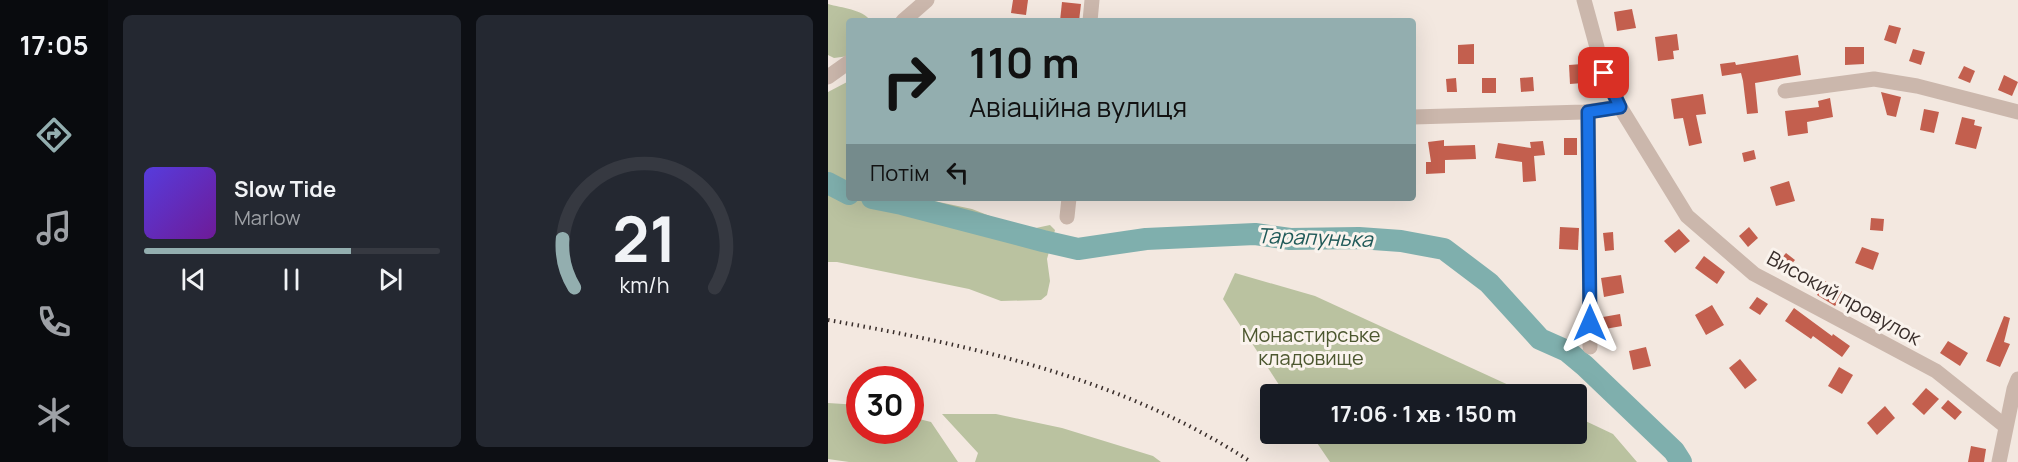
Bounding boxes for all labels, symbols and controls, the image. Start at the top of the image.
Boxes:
text: 17:05 [19,26,89,63]
text: 110 m [969,33,1080,91]
icon: right [870,42,948,120]
pin [1578,47,1629,98]
icon: arrive [1587,56,1620,89]
text: Авіаційна вулиця [969,88,1187,125]
icon: directions [33,114,75,156]
icon: left [941,156,974,189]
text: Потім [870,158,929,188]
text: Slow Tide [234,174,336,204]
text: 21 [612,195,676,281]
text: Marlow [234,204,301,231]
icon: music [33,207,75,249]
water label: Тарапунька [1257,221,1375,253]
street label: Високий провулок [1762,244,1927,352]
icon: previous [177,263,210,296]
icon: pause [275,263,308,296]
icon: next [374,263,407,296]
text: km/h [619,270,669,299]
position arrow [1558,291,1622,355]
icon: phone [33,301,75,343]
park label: Монастирське кладовище [1242,321,1380,371]
speed limit sign: 30 [846,366,924,444]
icon: climate [33,394,75,436]
text: 17:06 · 1 хв · 150 m [1330,399,1517,429]

